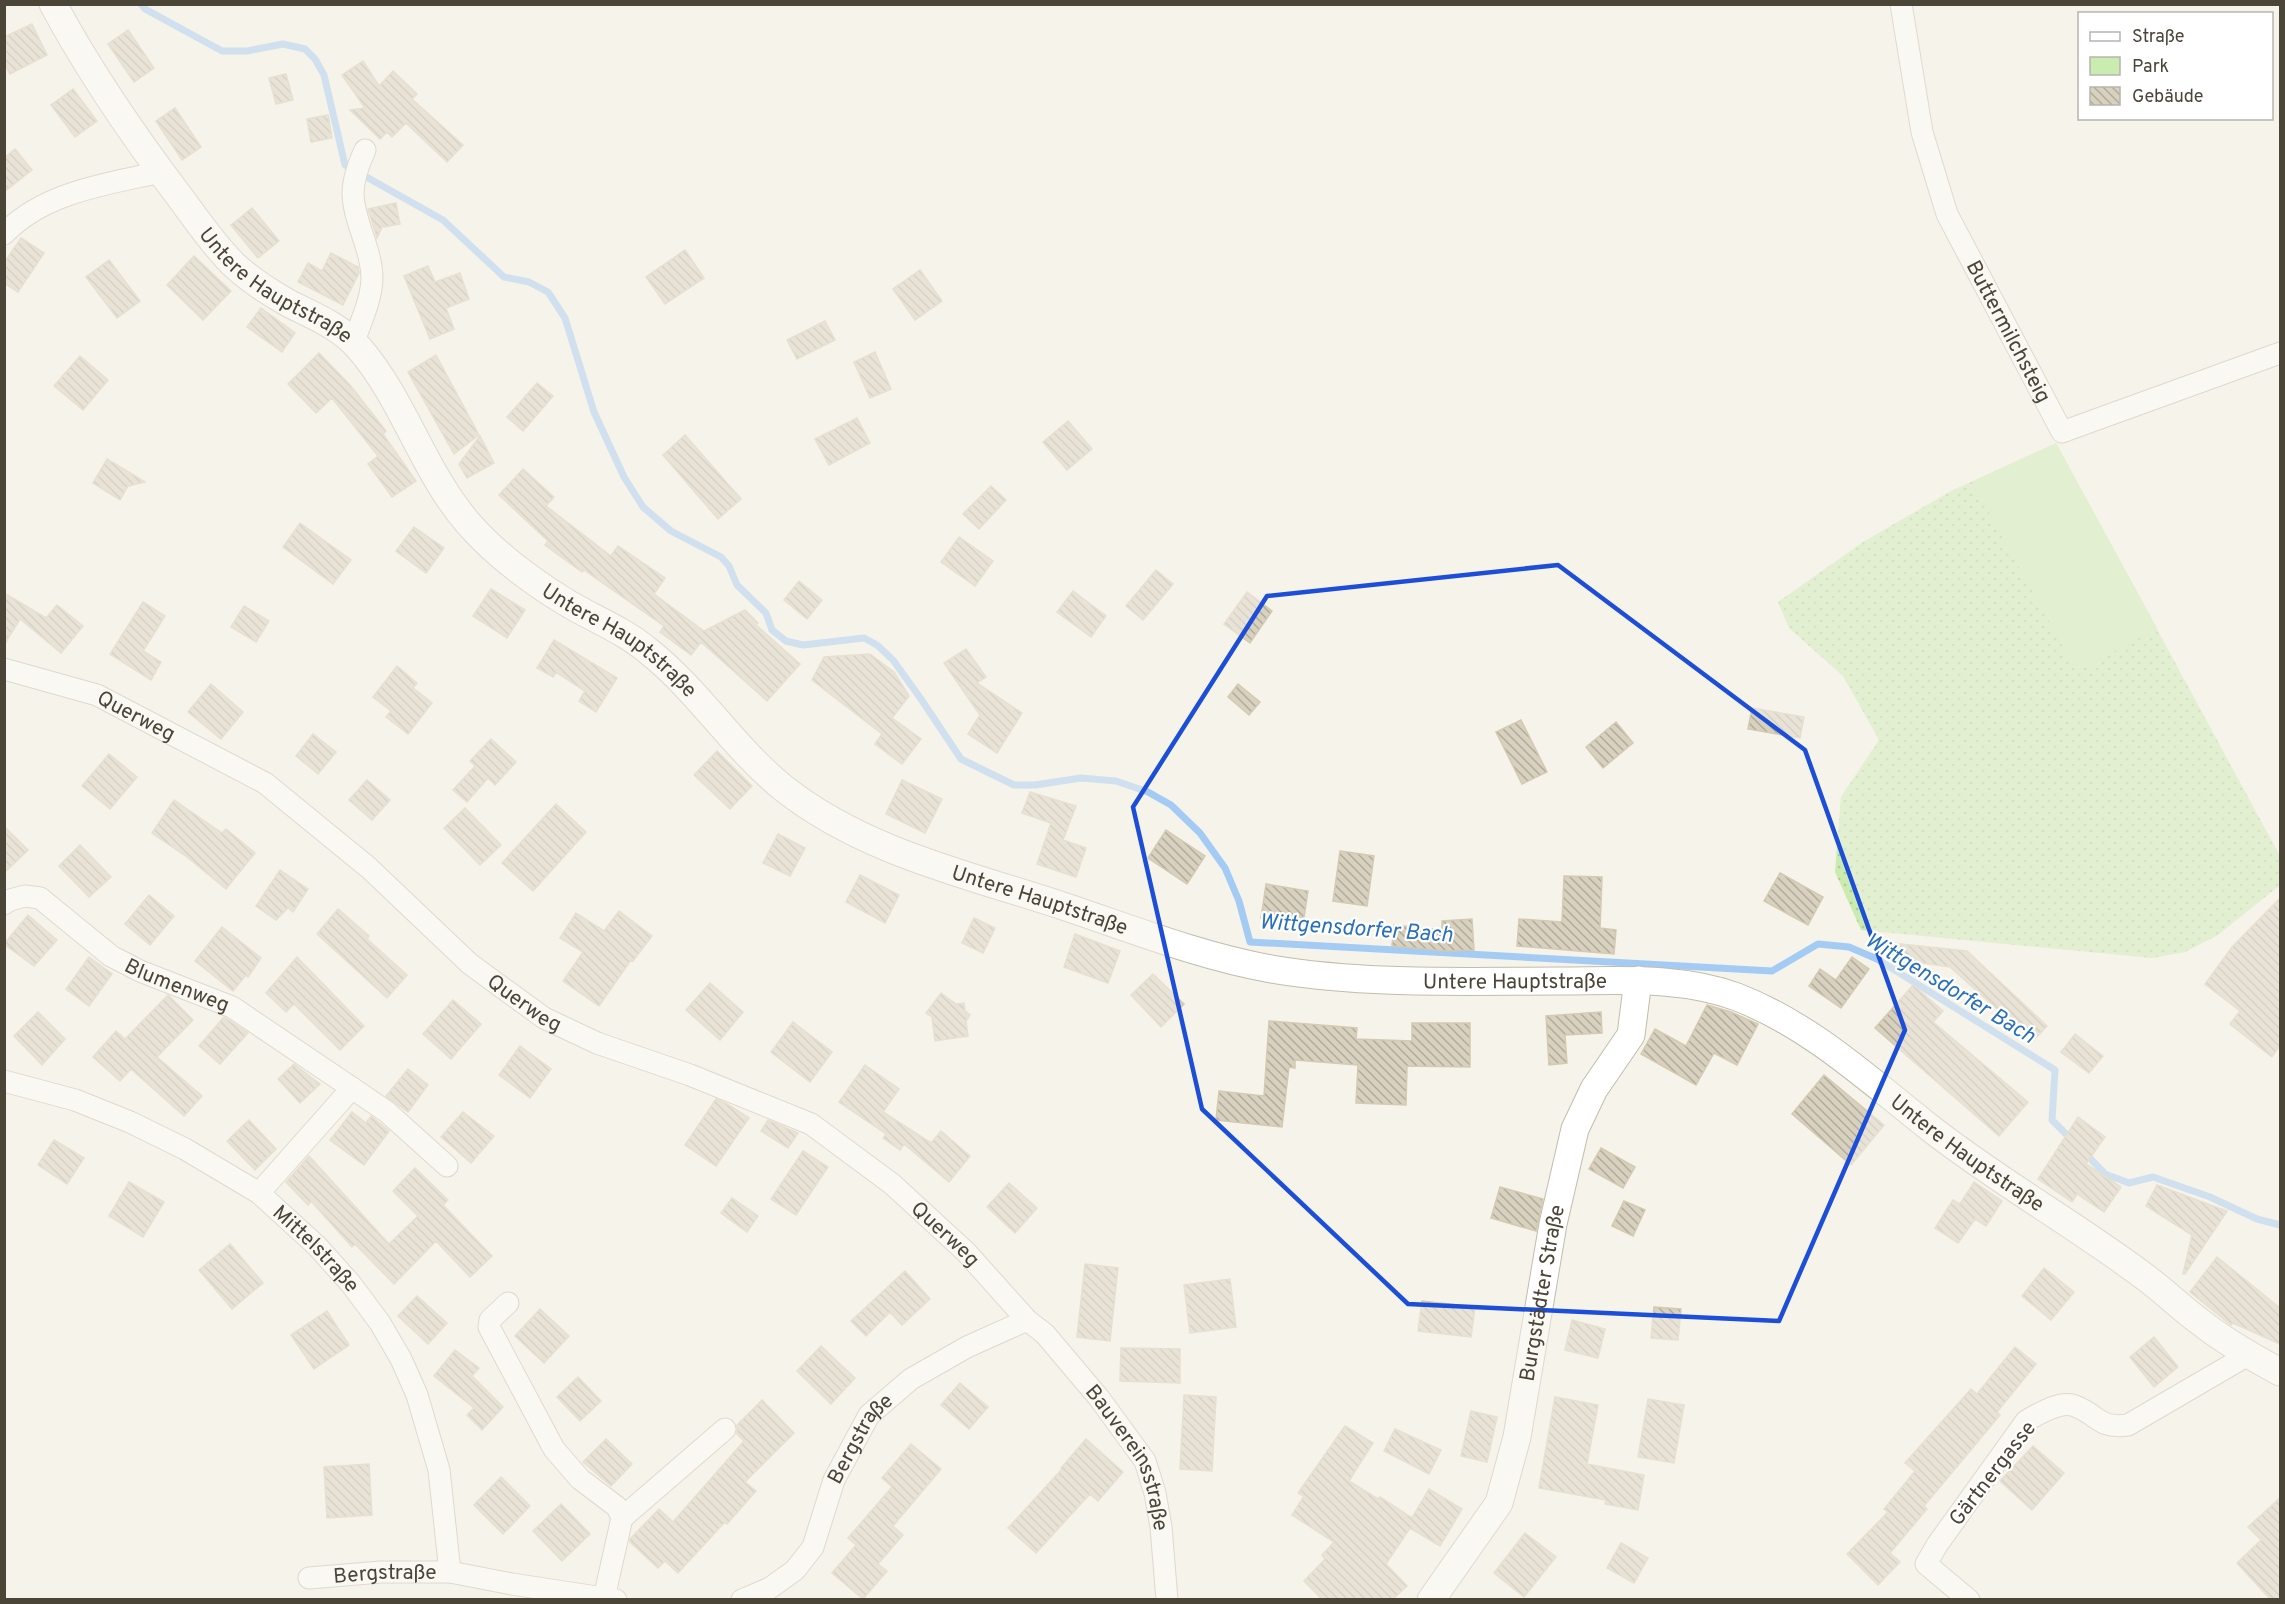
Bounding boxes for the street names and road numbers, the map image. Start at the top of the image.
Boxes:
street label: Untere Hauptstraße [192,223,357,350]
street label: Buttermilchsteig [1959,256,2056,408]
street label: Untere Hauptstraße [536,578,702,704]
street label: Querweg [92,685,180,749]
street label: Untere Hauptstraße [948,860,1131,942]
street label: Blumenweg [119,953,233,1020]
street label: Querweg [481,969,565,1039]
street label: Untere Hauptstraße [1423,969,1607,996]
street label: Untere Hauptstraße [1884,1089,2049,1219]
street label: Querweg [904,1196,985,1273]
street label: Mittelstraße [266,1200,365,1298]
street label: Burgstädter Straße [1515,1202,1572,1384]
street label: Bauvereinsstraße [1078,1380,1173,1533]
street label: Bergstraße [822,1388,899,1489]
street label: Gärtnergasse [1944,1416,2043,1532]
street label: Bergstraße [332,1560,436,1591]

